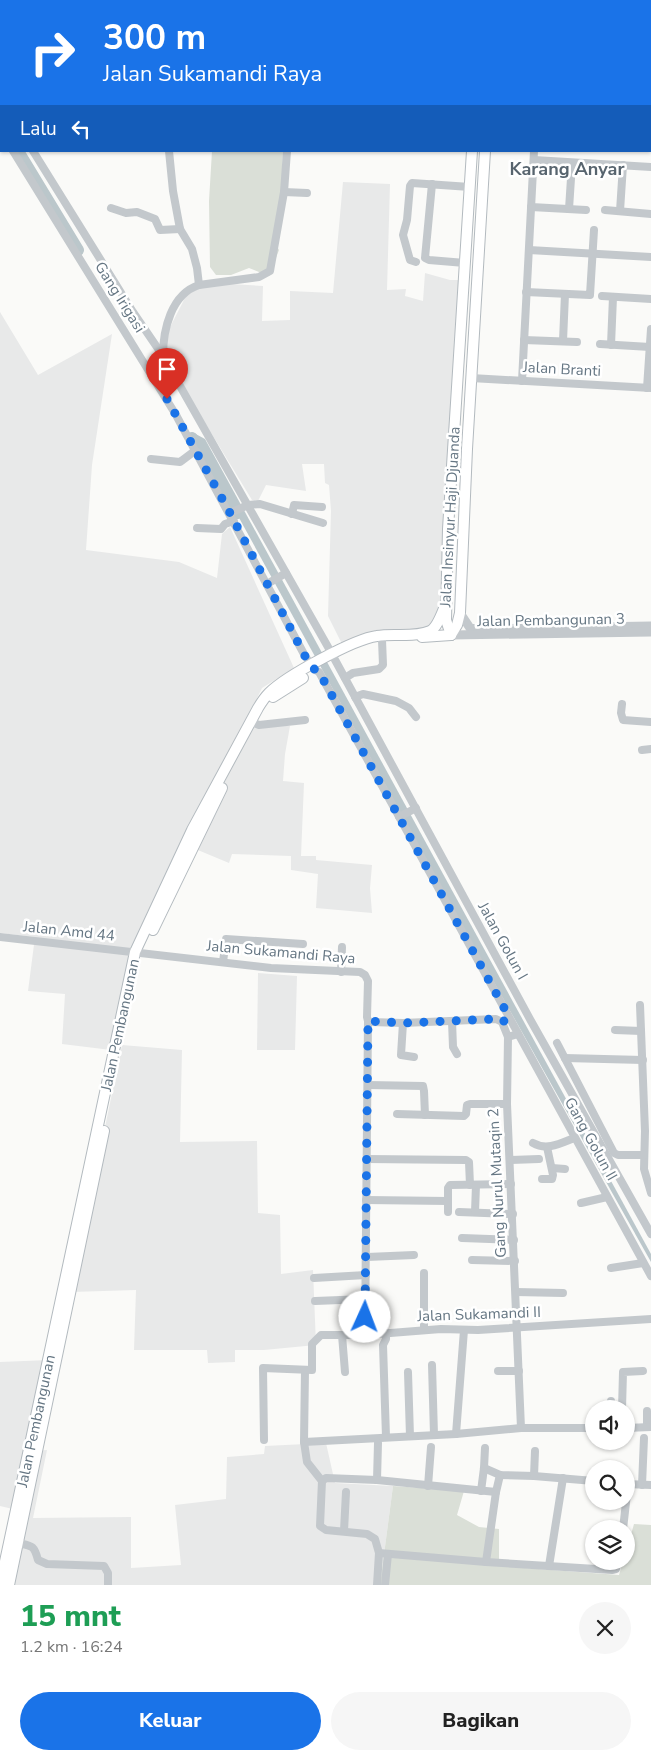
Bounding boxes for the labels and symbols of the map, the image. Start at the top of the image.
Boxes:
district label: Karang Anyar [510,157,624,181]
street label: Gang Irigasi [90,258,150,336]
pin [146,348,188,399]
street label: Jalan Branti [521,357,602,381]
street label: Jalan Insinyur Haji Djuanda [435,426,465,609]
street label: Jalan Pembangunan 3 [476,609,625,631]
street label: Jalan Golun I [473,898,533,983]
street label: Jalan Amd 44 [21,916,116,946]
street label: Jalan Sukamandi Raya [205,935,356,968]
street label: Jalan Pembangunan [96,957,144,1094]
street label: Gang Golun II [560,1094,622,1184]
street label: Gang Nurul Mutaqin 2 [483,1108,511,1258]
position arrow [338,1290,390,1342]
street label: Jalan Sukamandi II [416,1302,541,1326]
street label: Jalan Pembangunan [12,1353,60,1490]

